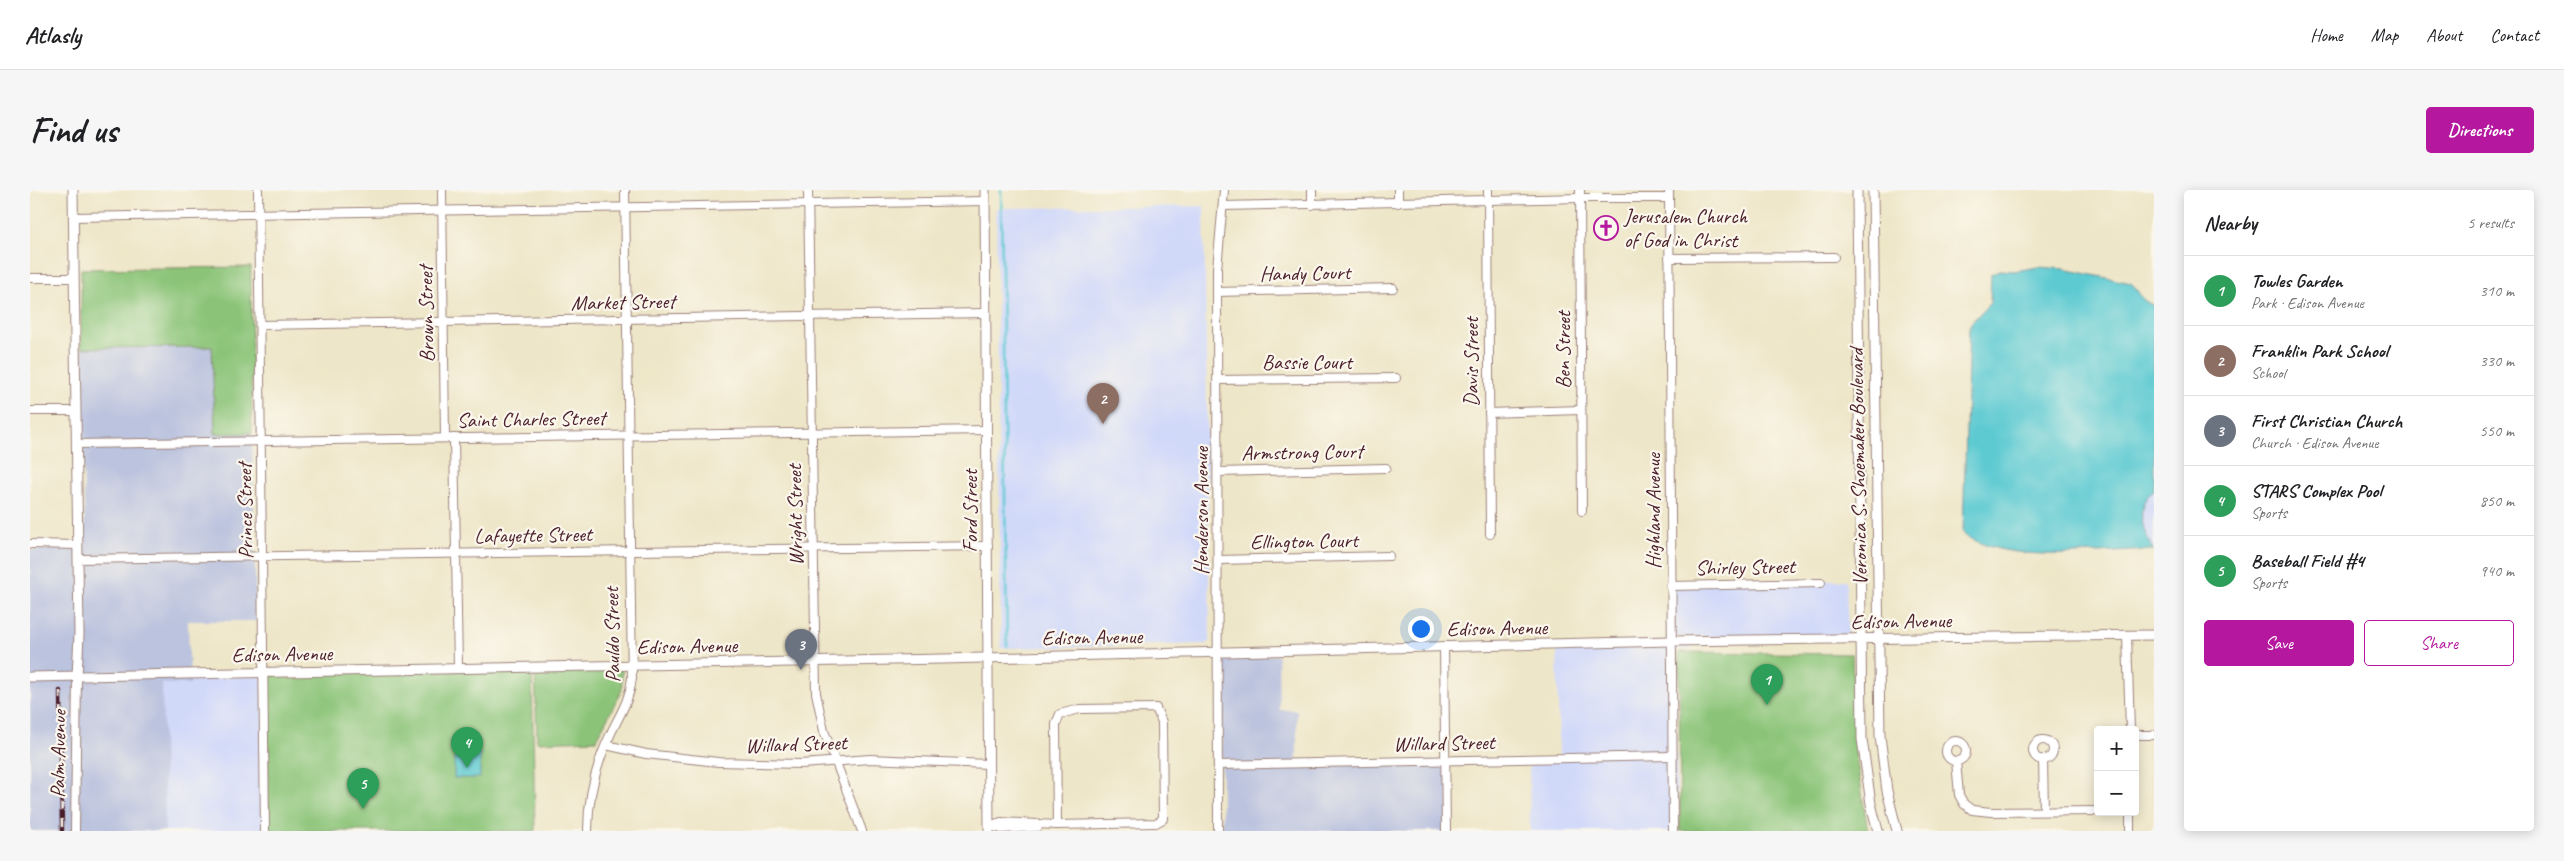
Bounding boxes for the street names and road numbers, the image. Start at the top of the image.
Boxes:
street label: Handy Court [1259,259,1353,287]
street label: Brown Street [412,262,440,363]
street label: Market Street [571,288,678,316]
street label: Ben Street [1550,309,1576,389]
street label: Davis Street [1458,315,1484,407]
street label: Veronica S. Shoemaker Boulevard [1843,344,1873,586]
street label: Bassie Court [1262,349,1354,375]
street label: Saint Charles Street [456,405,609,433]
street label: Armstrong Court [1241,438,1366,466]
street label: Henderson Avenue [1188,446,1214,575]
street label: Highland Avenue [1640,452,1666,569]
street label: Prince Street [231,460,259,559]
street label: Wright Street [781,462,809,566]
street label: Ford Street [957,468,983,552]
street label: Lafayette Street [474,521,594,549]
street label: Ellington Court [1250,527,1360,555]
street label: Shirley Street [1695,553,1797,581]
street label: Pauldo Street [598,585,626,683]
street label: Edison Avenue [1850,607,1953,635]
street label: Edison Avenue [1446,614,1549,642]
street label: Edison Avenue [1041,623,1144,651]
street label: Edison Avenue [636,632,739,660]
street label: Edison Avenue [231,640,334,668]
street label: Palm Avenue [44,708,72,798]
street label: Willard Street [745,729,849,759]
street label: Willard Street [1393,729,1497,757]

